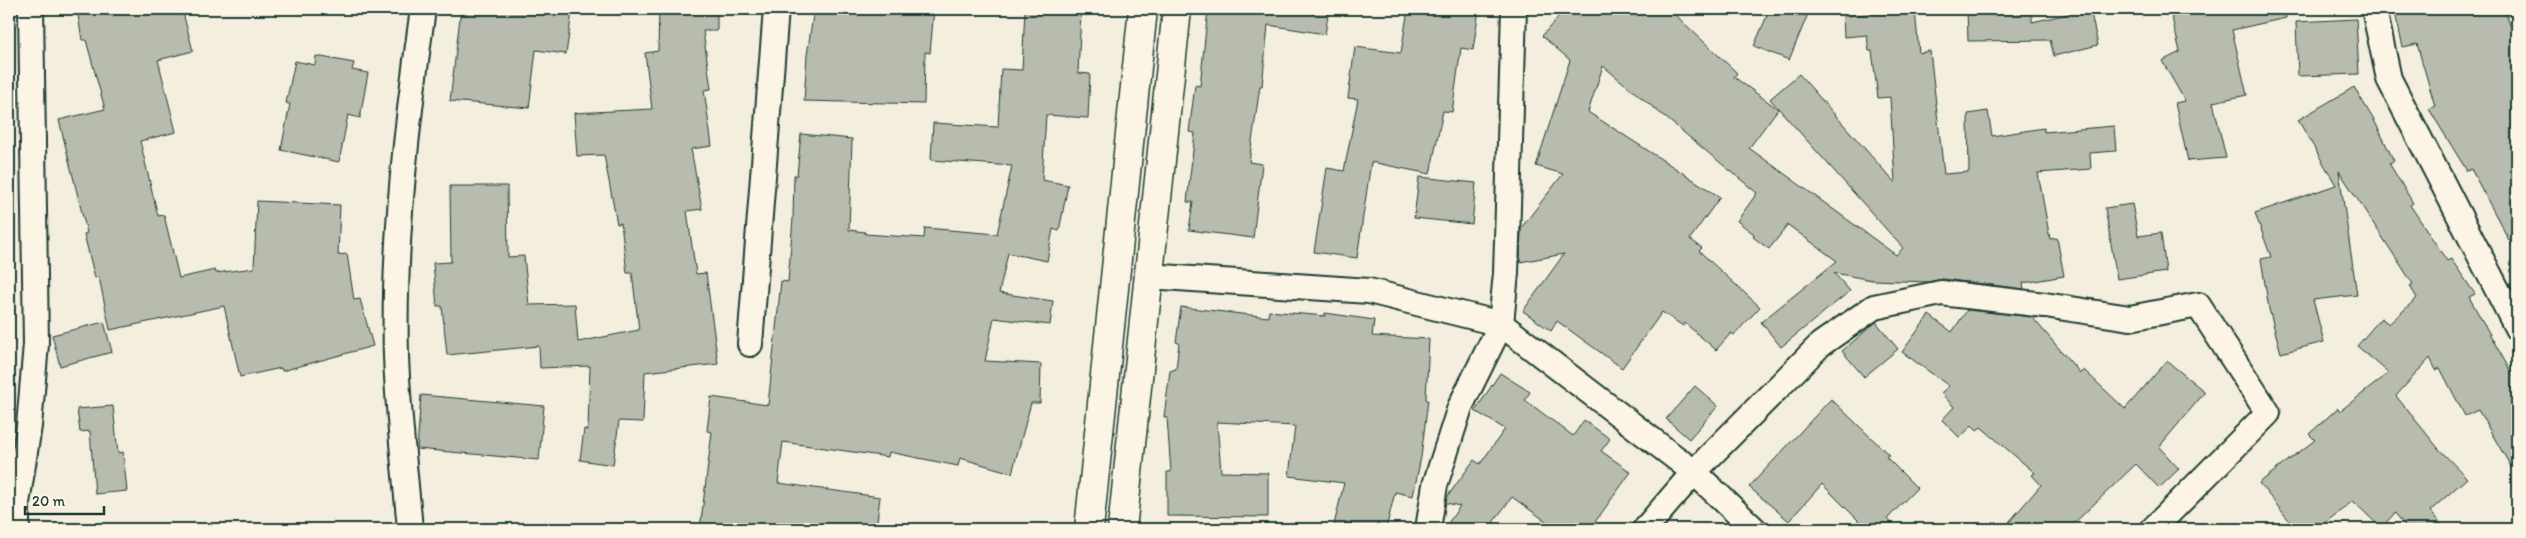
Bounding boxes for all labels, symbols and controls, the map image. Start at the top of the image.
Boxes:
scale bar [25,483,104,515]
text: 20 m [32,492,66,510]

